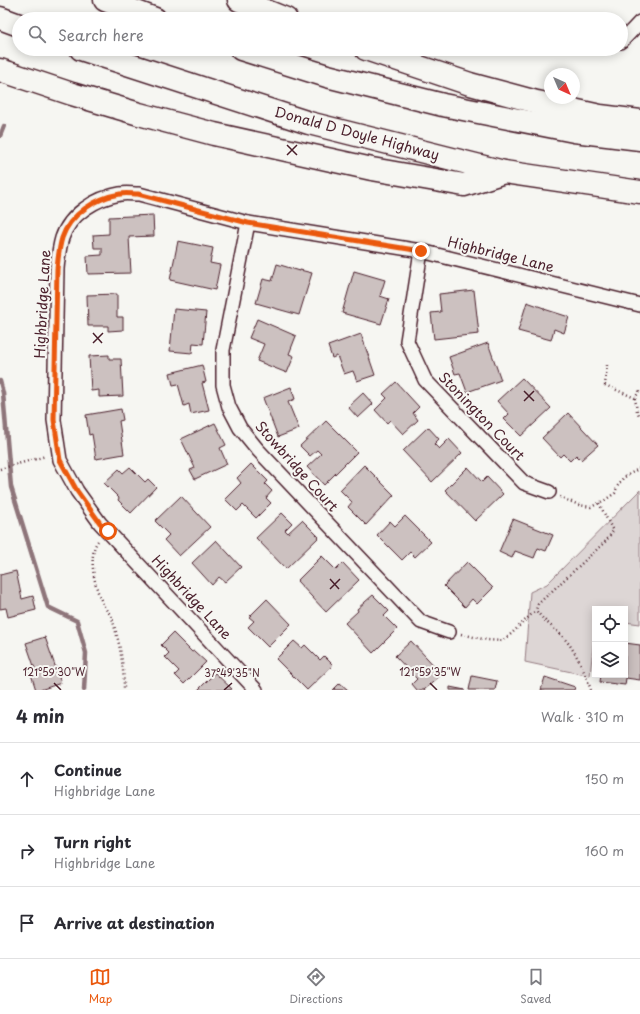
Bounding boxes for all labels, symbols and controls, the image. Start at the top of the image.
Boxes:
search box [12,12,628,56]
icon: search [26,23,48,45]
text: Search here [58,23,144,46]
north arrow [544,68,580,104]
street label: Donald D Doyle Highway [272,101,442,165]
street label: Highbridge Lane [446,231,557,277]
route end [412,242,430,260]
street label: Highbridge Lane [29,249,55,359]
street label: Stonington Court [434,367,530,465]
street label: Stowbridge Court [250,416,344,516]
route start [99,522,117,540]
street label: Highbridge Lane [147,550,237,644]
map controls [592,606,628,678]
button: locate [592,606,628,642]
button: layers [592,642,628,678]
text: 121°59'30"W [23,664,86,679]
text: 121°59'35"W [399,664,462,679]
text: 37°49'35"N [204,665,260,680]
text: 4 min [16,703,64,729]
text: Walk · 310 m [541,707,624,726]
text: Continue [54,758,122,781]
icon: ahead [16,768,38,790]
text: 150 m [585,769,624,788]
text: Highbridge Lane [54,781,155,800]
text: Turn right [54,830,131,853]
icon: right [16,840,38,862]
text: 160 m [585,841,624,860]
text: Highbridge Lane [54,853,155,872]
text: Arrive at destination [54,911,215,934]
icon: arrive [16,912,38,934]
tab: Map [89,966,112,1007]
tab: Directions [289,966,343,1007]
tab: Saved [520,966,551,1007]

